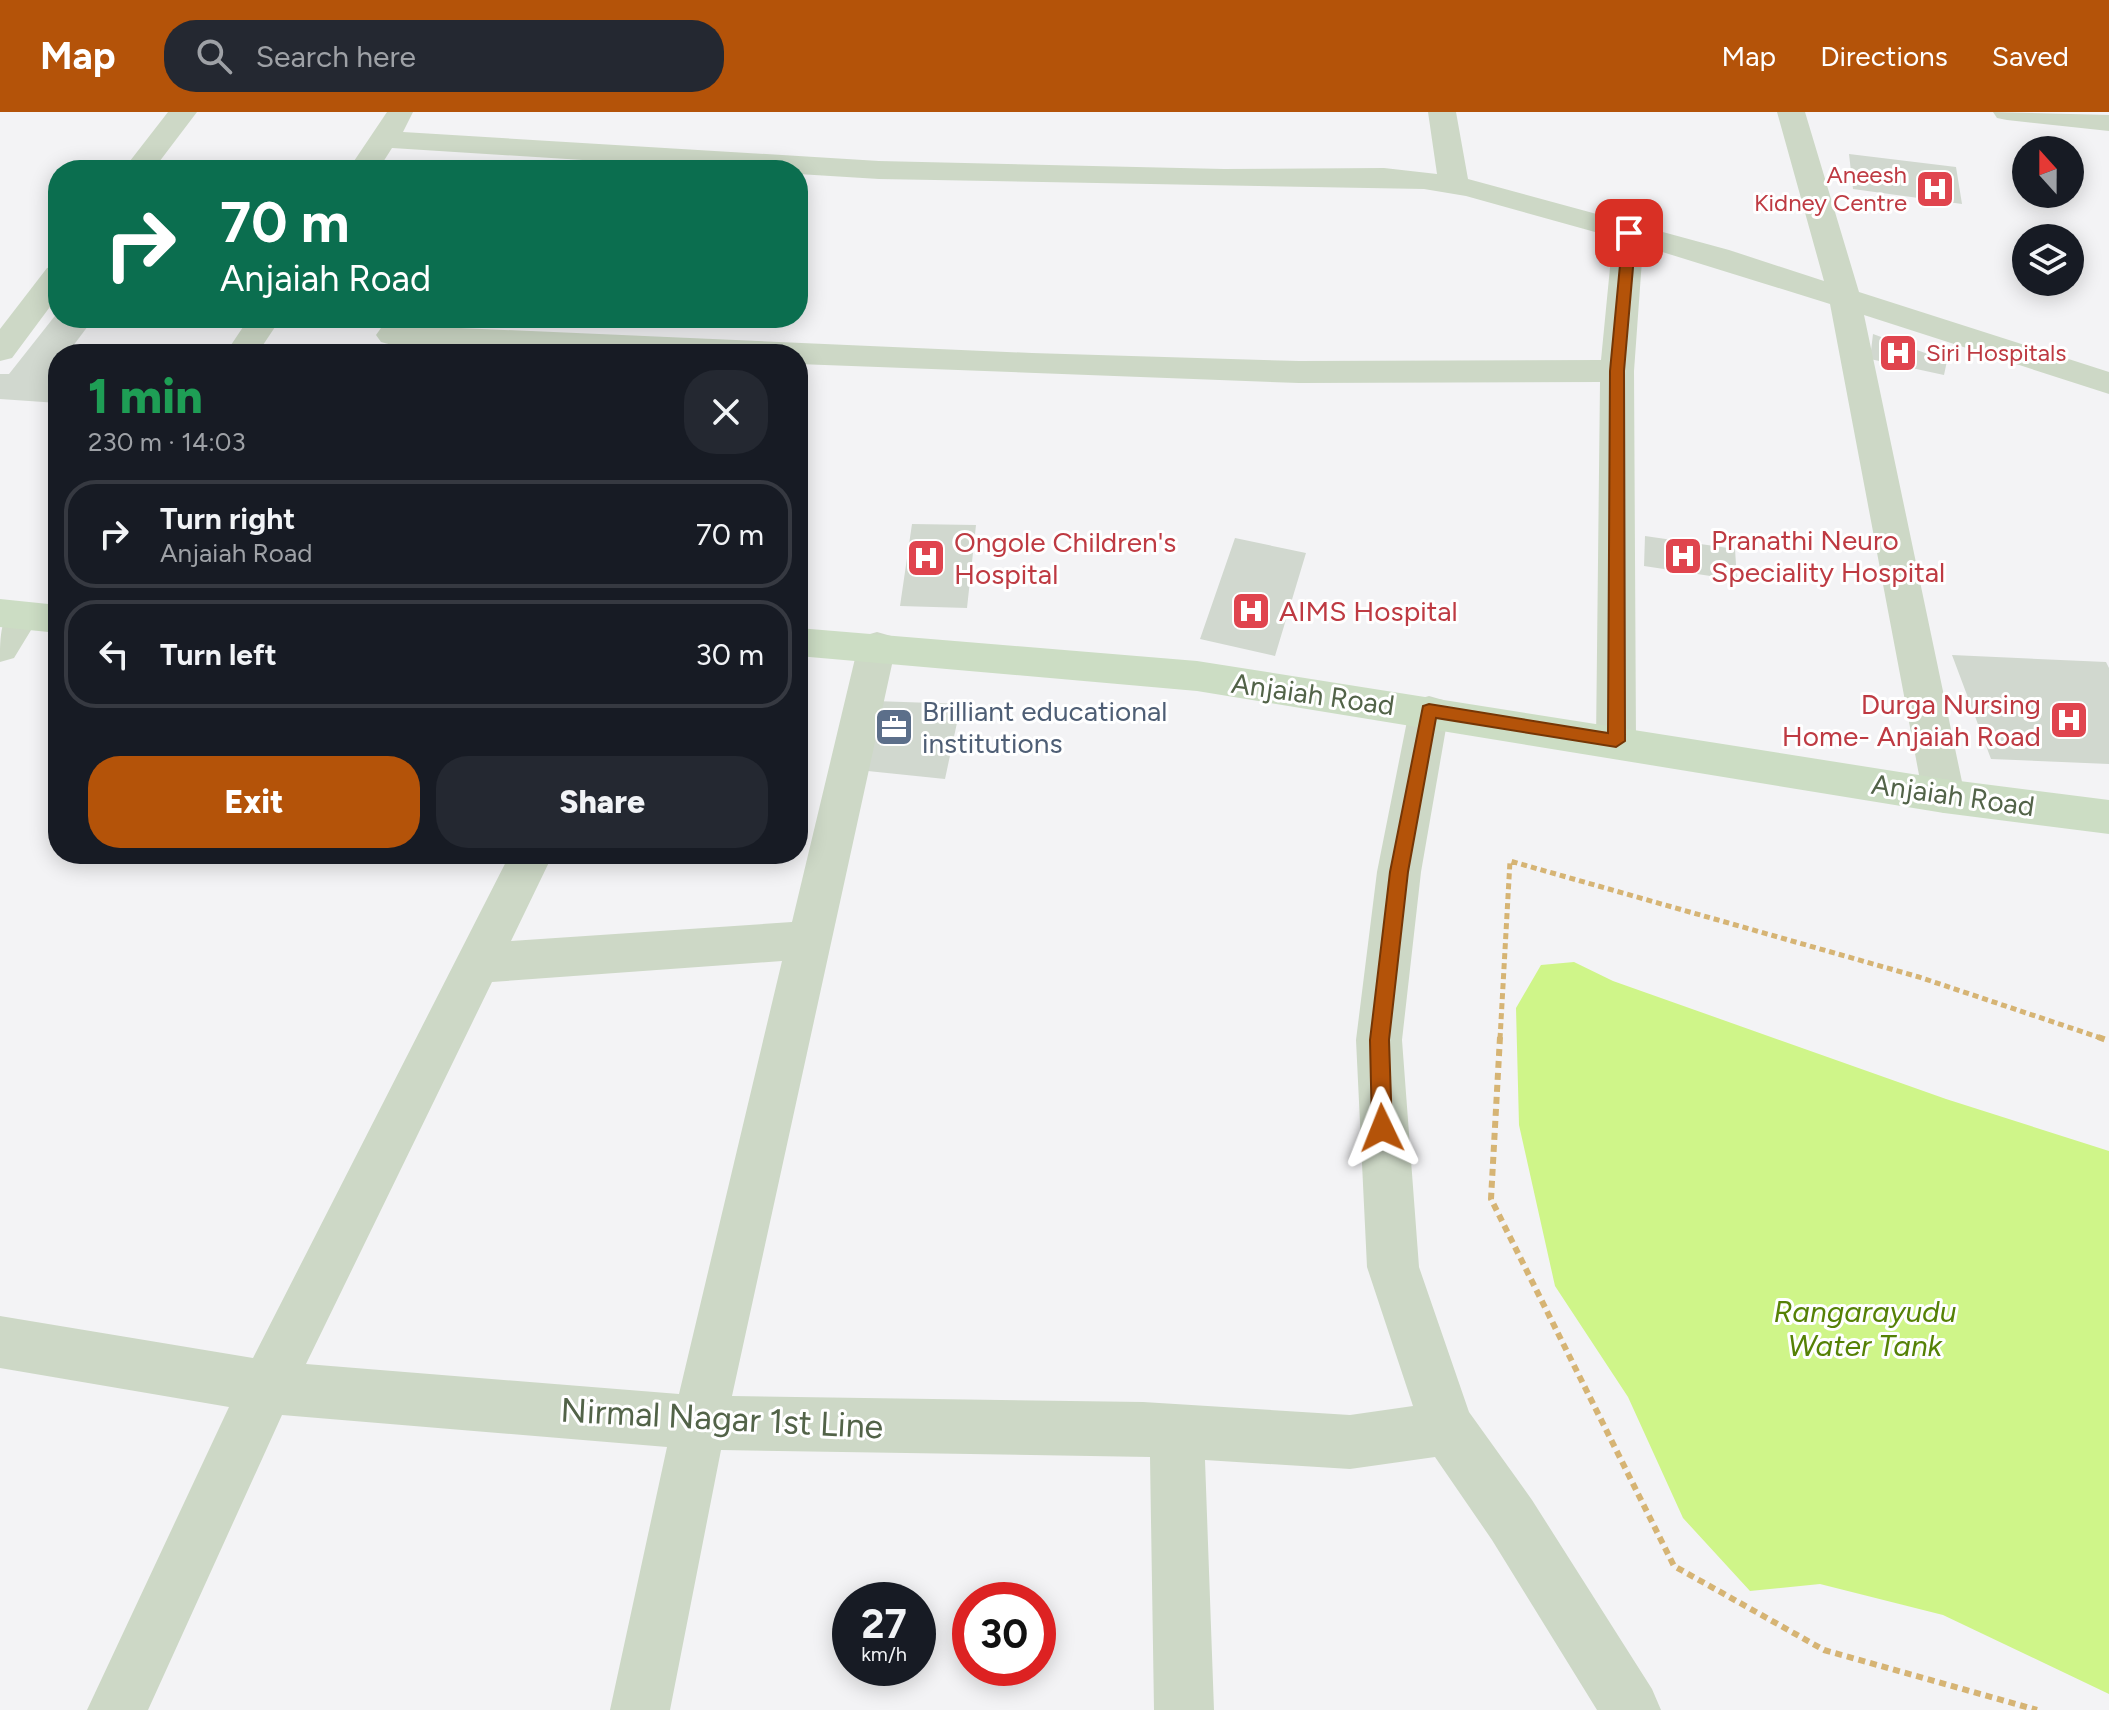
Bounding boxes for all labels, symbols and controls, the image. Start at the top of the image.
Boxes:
search box [164,20,724,92]
text: Map [40,33,116,79]
icon: search [192,34,236,78]
text: Search here [256,38,416,75]
text: Map [1722,39,1776,73]
text: Directions [1820,39,1948,73]
text: Saved [1992,39,2069,73]
north arrow [2012,136,2084,208]
map controls [2012,136,2084,296]
place label: Aneesh Kidney Centre [1754,160,1907,217]
hospital icon: Aneesh Kidney Centre [1914,168,1956,210]
text: 70 m [220,189,350,256]
icon: right [88,192,192,296]
pin [1595,199,1663,267]
icon: arrive [1607,211,1651,255]
button: layers [2012,224,2084,296]
text: Anjaiah Road [220,257,431,300]
hospital icon: Siri Hospitals [1877,332,1919,374]
place label: Siri Hospitals [1926,338,2067,367]
text: 1 min [88,367,203,425]
button: close [684,370,768,454]
text: 230 m · 14:03 [88,426,246,458]
text: Turn right [160,500,295,537]
icon: right [92,512,136,556]
text: 70 m [696,516,764,553]
place label: Pranathi Neuro Speciality Hospital [1711,523,1945,589]
place label: Ongole Children's Hospital [954,525,1176,591]
hospital icon: Pranathi Neuro Speciality Hospital [1662,535,1704,577]
text: Anjaiah Road [160,537,312,569]
hospital icon: Ongole Children's Hospital [905,537,947,579]
hospital icon: AIMS Hospital [1230,590,1272,632]
place label: AIMS Hospital [1279,594,1458,628]
icon: left [92,632,136,676]
text: Turn left [160,636,277,673]
text: 30 m [696,636,764,673]
street label: Anjaiah Road [1229,666,1397,722]
place label: Durga Nursing Home- Anjaiah Road [1782,687,2041,753]
place label: Brilliant educational institutions [922,694,1167,760]
hospital icon: Durga Nursing Home- Anjaiah Road [2048,699,2090,741]
office icon: Brilliant educational institutions [873,706,915,748]
button: Exit [88,756,420,848]
button: Share [436,756,768,848]
street label: Anjaiah Road [1869,767,2037,823]
position arrow [1340,1086,1424,1170]
water label: Rangarayudu Water Tank [1774,1293,1956,1364]
street label: Nirmal Nagar 1st Line [560,1390,884,1447]
speed limit sign: 30 [952,1582,1056,1686]
text: 27 [861,1600,907,1648]
text: km/h [861,1642,907,1666]

